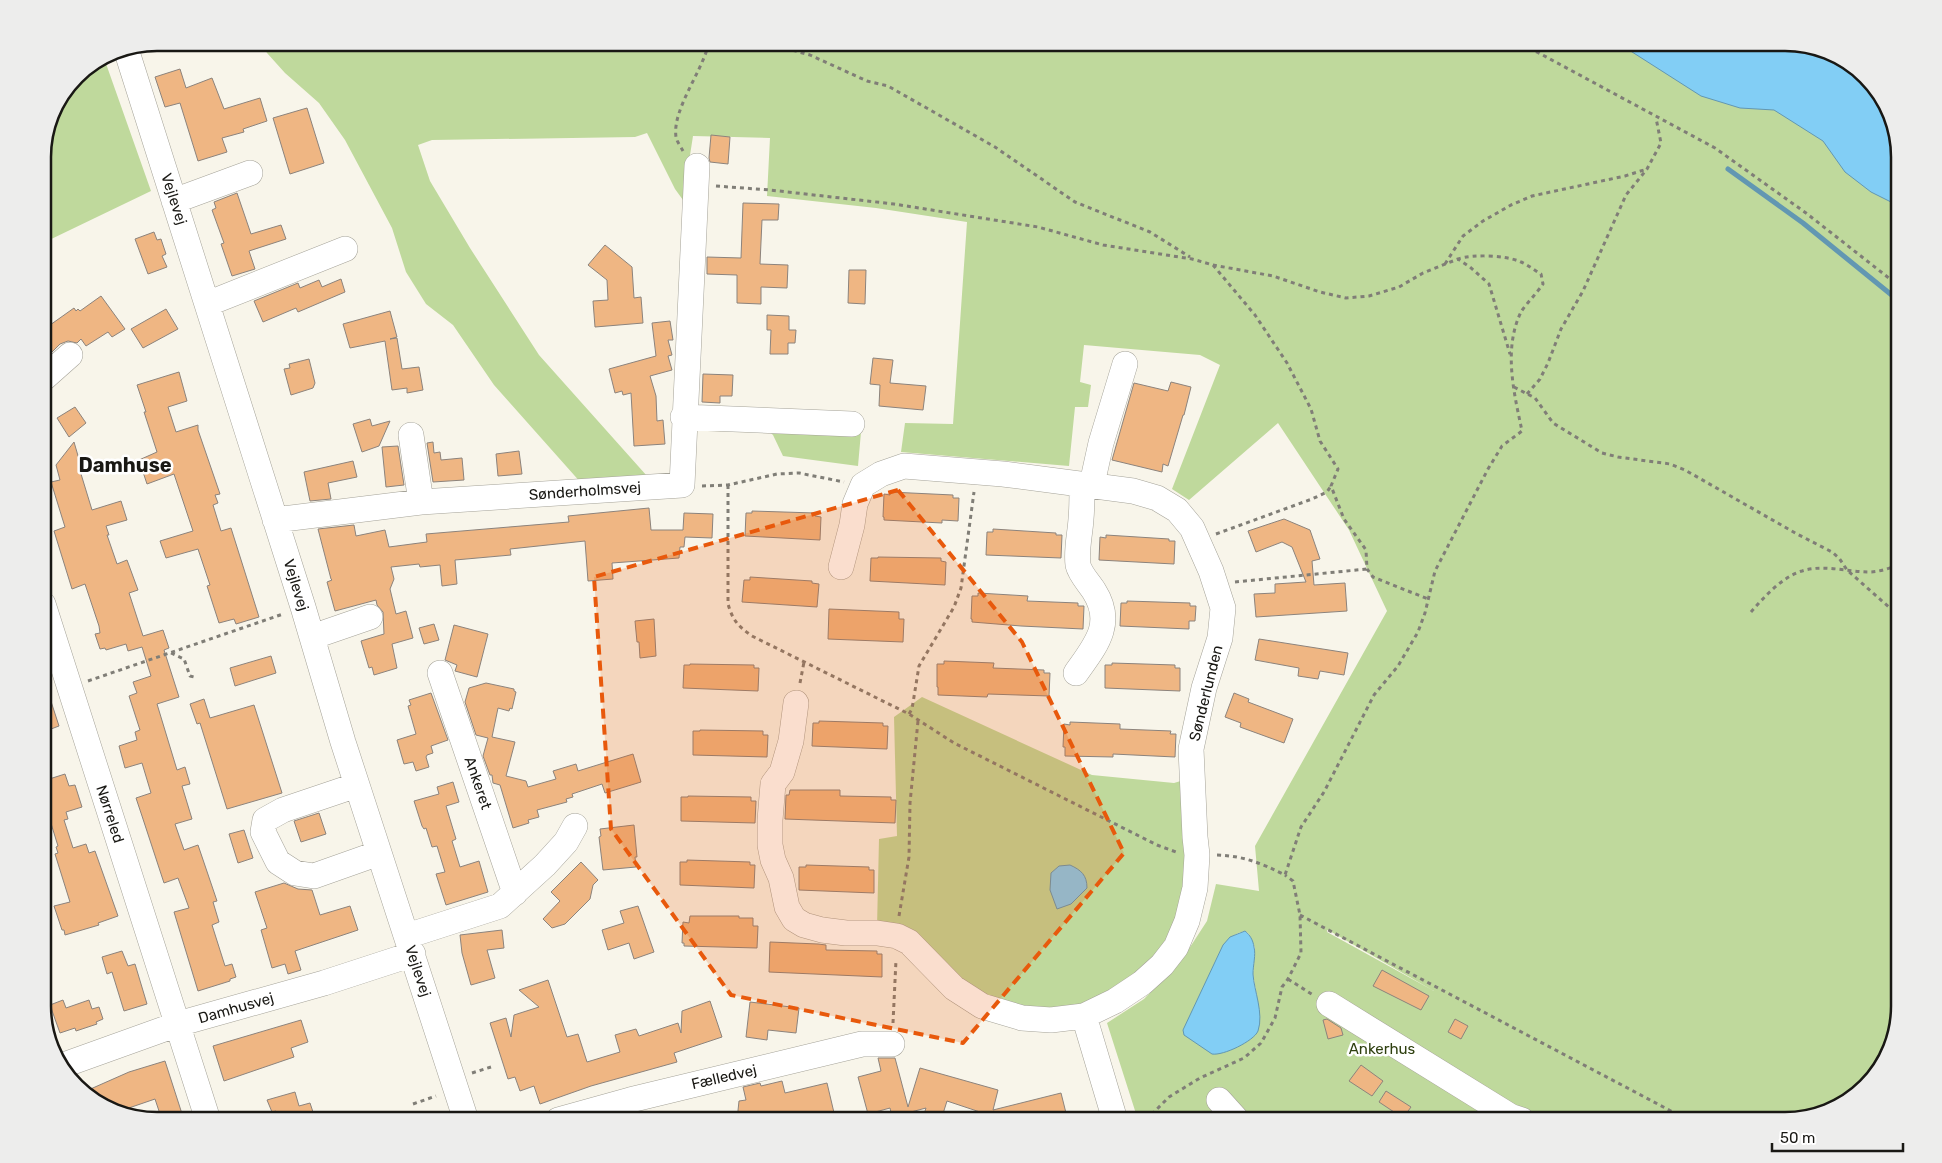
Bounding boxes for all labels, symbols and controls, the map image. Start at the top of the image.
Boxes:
street label: Vejlevej [157,171,191,227]
district label: Damhuse [78,453,172,477]
street label: Sønderholmsvej [528,478,642,504]
street label: Vejlevej [280,557,312,613]
street label: Sønderlunden [1185,643,1227,743]
street label: Ankeret [461,754,495,812]
street label: Nørreled [92,783,128,845]
street label: Vejlevej [401,943,435,999]
street label: Damhusvej [196,989,276,1027]
park label: Ankerhus [1349,1040,1416,1058]
street label: Fælledvej [690,1061,758,1093]
scale bar [1772,1120,1903,1152]
text: 50 m [1780,1129,1815,1147]

